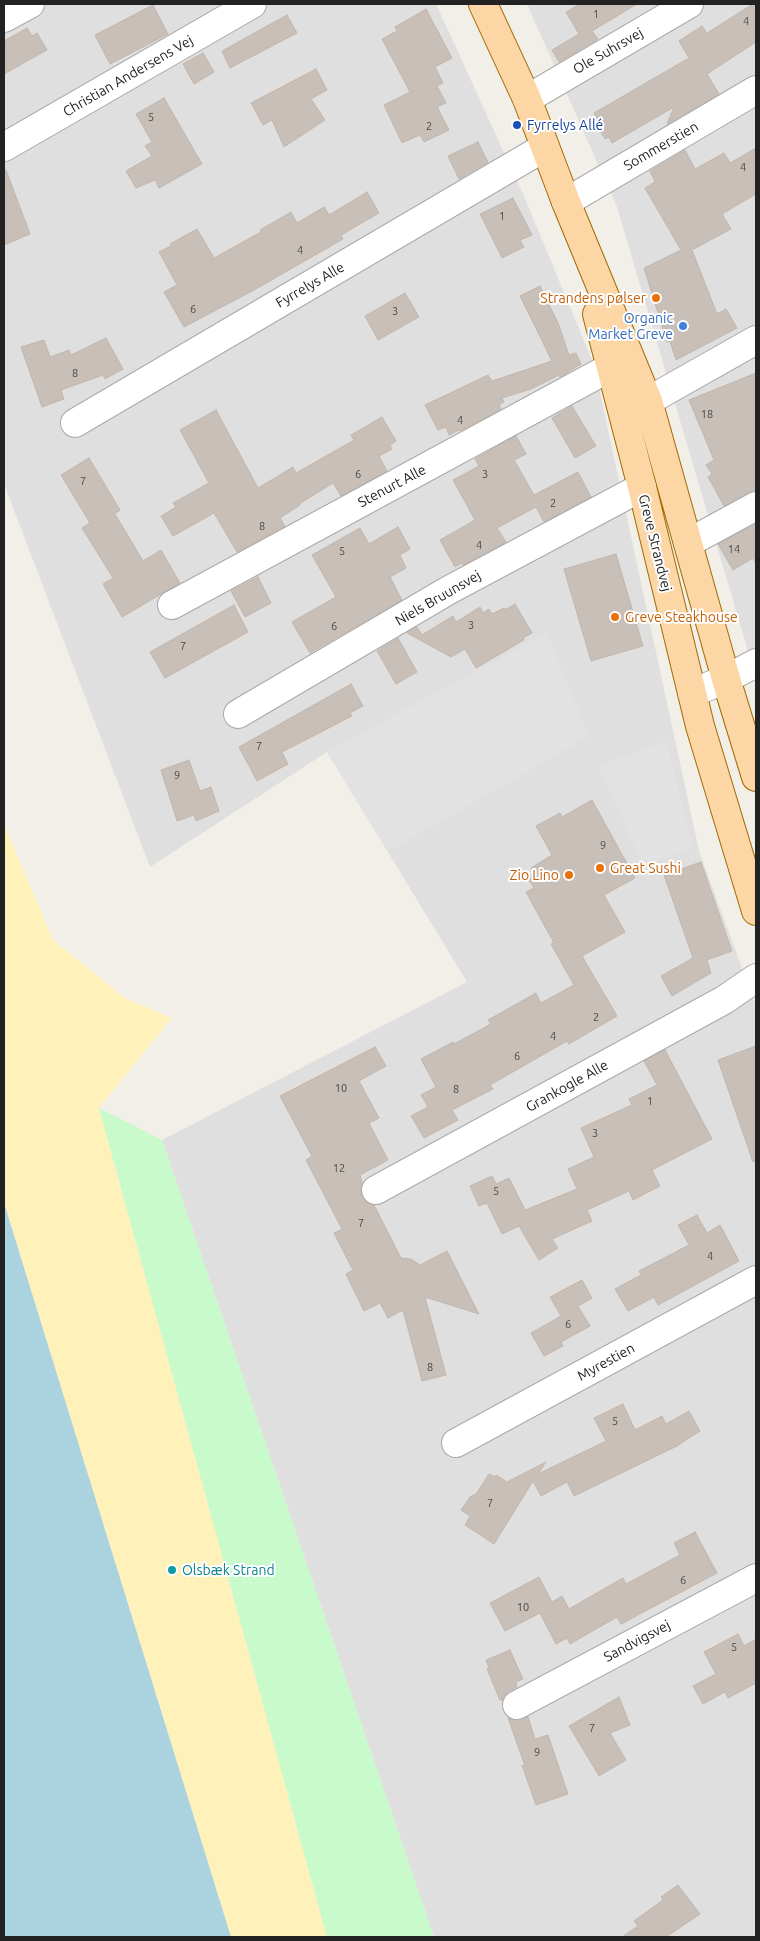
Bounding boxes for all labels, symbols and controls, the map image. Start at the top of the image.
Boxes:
house number: 1 [593,7,599,21]
house number: 4 [743,14,749,28]
street label: Ole Suhrsvej [570,24,646,78]
street label: Christian Andersens Vej [60,32,196,120]
house number: 5 [148,110,154,124]
place label: Fyrrelys Allé [527,117,603,133]
street label: Sommerstien [621,118,701,174]
house number: 2 [426,119,432,133]
marker: Fyrrelys Allé [511,119,523,131]
house number: 4 [740,160,746,174]
house number: 1 [499,209,505,223]
house number: 4 [297,243,303,257]
street label: Fyrrelys Alle [273,259,347,311]
place label: Strandens pølser [540,290,646,306]
marker: Strandens pølser [650,292,662,304]
house number: 6 [190,302,196,316]
house number: 3 [392,304,398,318]
place label: Organic Market Greve [588,310,673,342]
marker: Organic Market Greve [677,320,689,332]
house number: 8 [72,366,78,380]
house number: 18 [701,407,713,421]
house number: 4 [457,413,463,427]
street label: Stenurt Alle [355,461,429,511]
house number: 6 [355,467,361,481]
house number: 3 [482,467,488,481]
house number: 7 [80,474,86,488]
street label: Greve Strandvej [635,493,675,593]
house number: 2 [550,496,556,510]
house number: 8 [259,519,265,533]
house number: 4 [476,538,482,552]
house number: 14 [728,542,740,556]
house number: 5 [339,544,345,558]
street label: Niels Bruunsvej [392,567,484,629]
place label: Greve Steakhouse [625,609,738,625]
marker: Greve Steakhouse [609,611,621,623]
house number: 3 [468,618,474,632]
house number: 6 [331,619,337,633]
house number: 7 [180,639,186,653]
house number: 7 [256,739,262,753]
house number: 9 [174,768,180,782]
house number: 9 [600,838,606,852]
place label: Great Sushi [610,860,681,876]
marker: Great Sushi [594,862,606,874]
place label: Zio Lino [509,867,559,883]
marker: Zio Lino [563,869,575,881]
house number: 2 [593,1010,599,1024]
house number: 4 [550,1029,556,1043]
house number: 6 [514,1049,520,1063]
street label: Grankogle Alle [523,1056,611,1116]
house number: 10 [335,1081,347,1095]
house number: 8 [453,1082,459,1096]
house number: 1 [647,1094,653,1108]
house number: 3 [592,1126,598,1140]
house number: 12 [333,1161,345,1175]
house number: 5 [493,1184,499,1198]
house number: 7 [358,1216,364,1230]
house number: 4 [707,1249,713,1263]
house number: 6 [565,1317,571,1331]
street label: Myrestien [575,1339,637,1385]
house number: 8 [427,1360,433,1374]
house number: 5 [612,1414,618,1428]
house number: 7 [487,1496,493,1510]
place label: Olsbæk Strand [182,1562,275,1578]
marker: Olsbæk Strand [166,1564,178,1576]
house number: 6 [680,1573,686,1587]
house number: 10 [517,1600,529,1614]
street label: Sandvigsvej [601,1616,673,1666]
house number: 5 [731,1640,737,1654]
house number: 7 [589,1721,595,1735]
house number: 9 [534,1745,540,1759]

